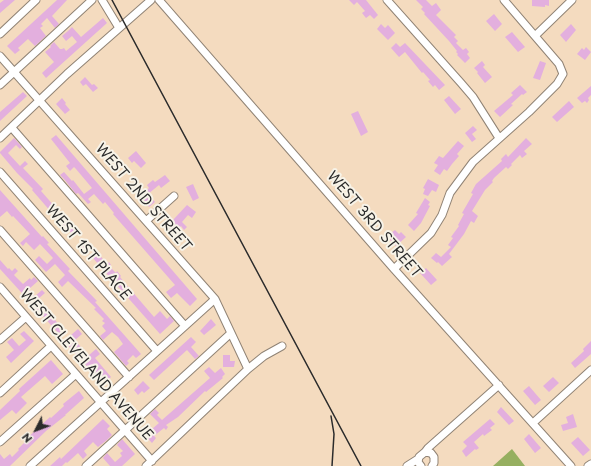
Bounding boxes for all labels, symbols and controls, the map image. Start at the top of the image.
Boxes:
street label: WEST 2ND STREET [92,141,194,255]
street label: WEST 3RD STREET [323,168,425,282]
street label: WEST 1ST PLACE [42,202,134,304]
street label: WEST CLEVELAND AVENUE [16,286,156,444]
north arrow [16,410,56,450]

